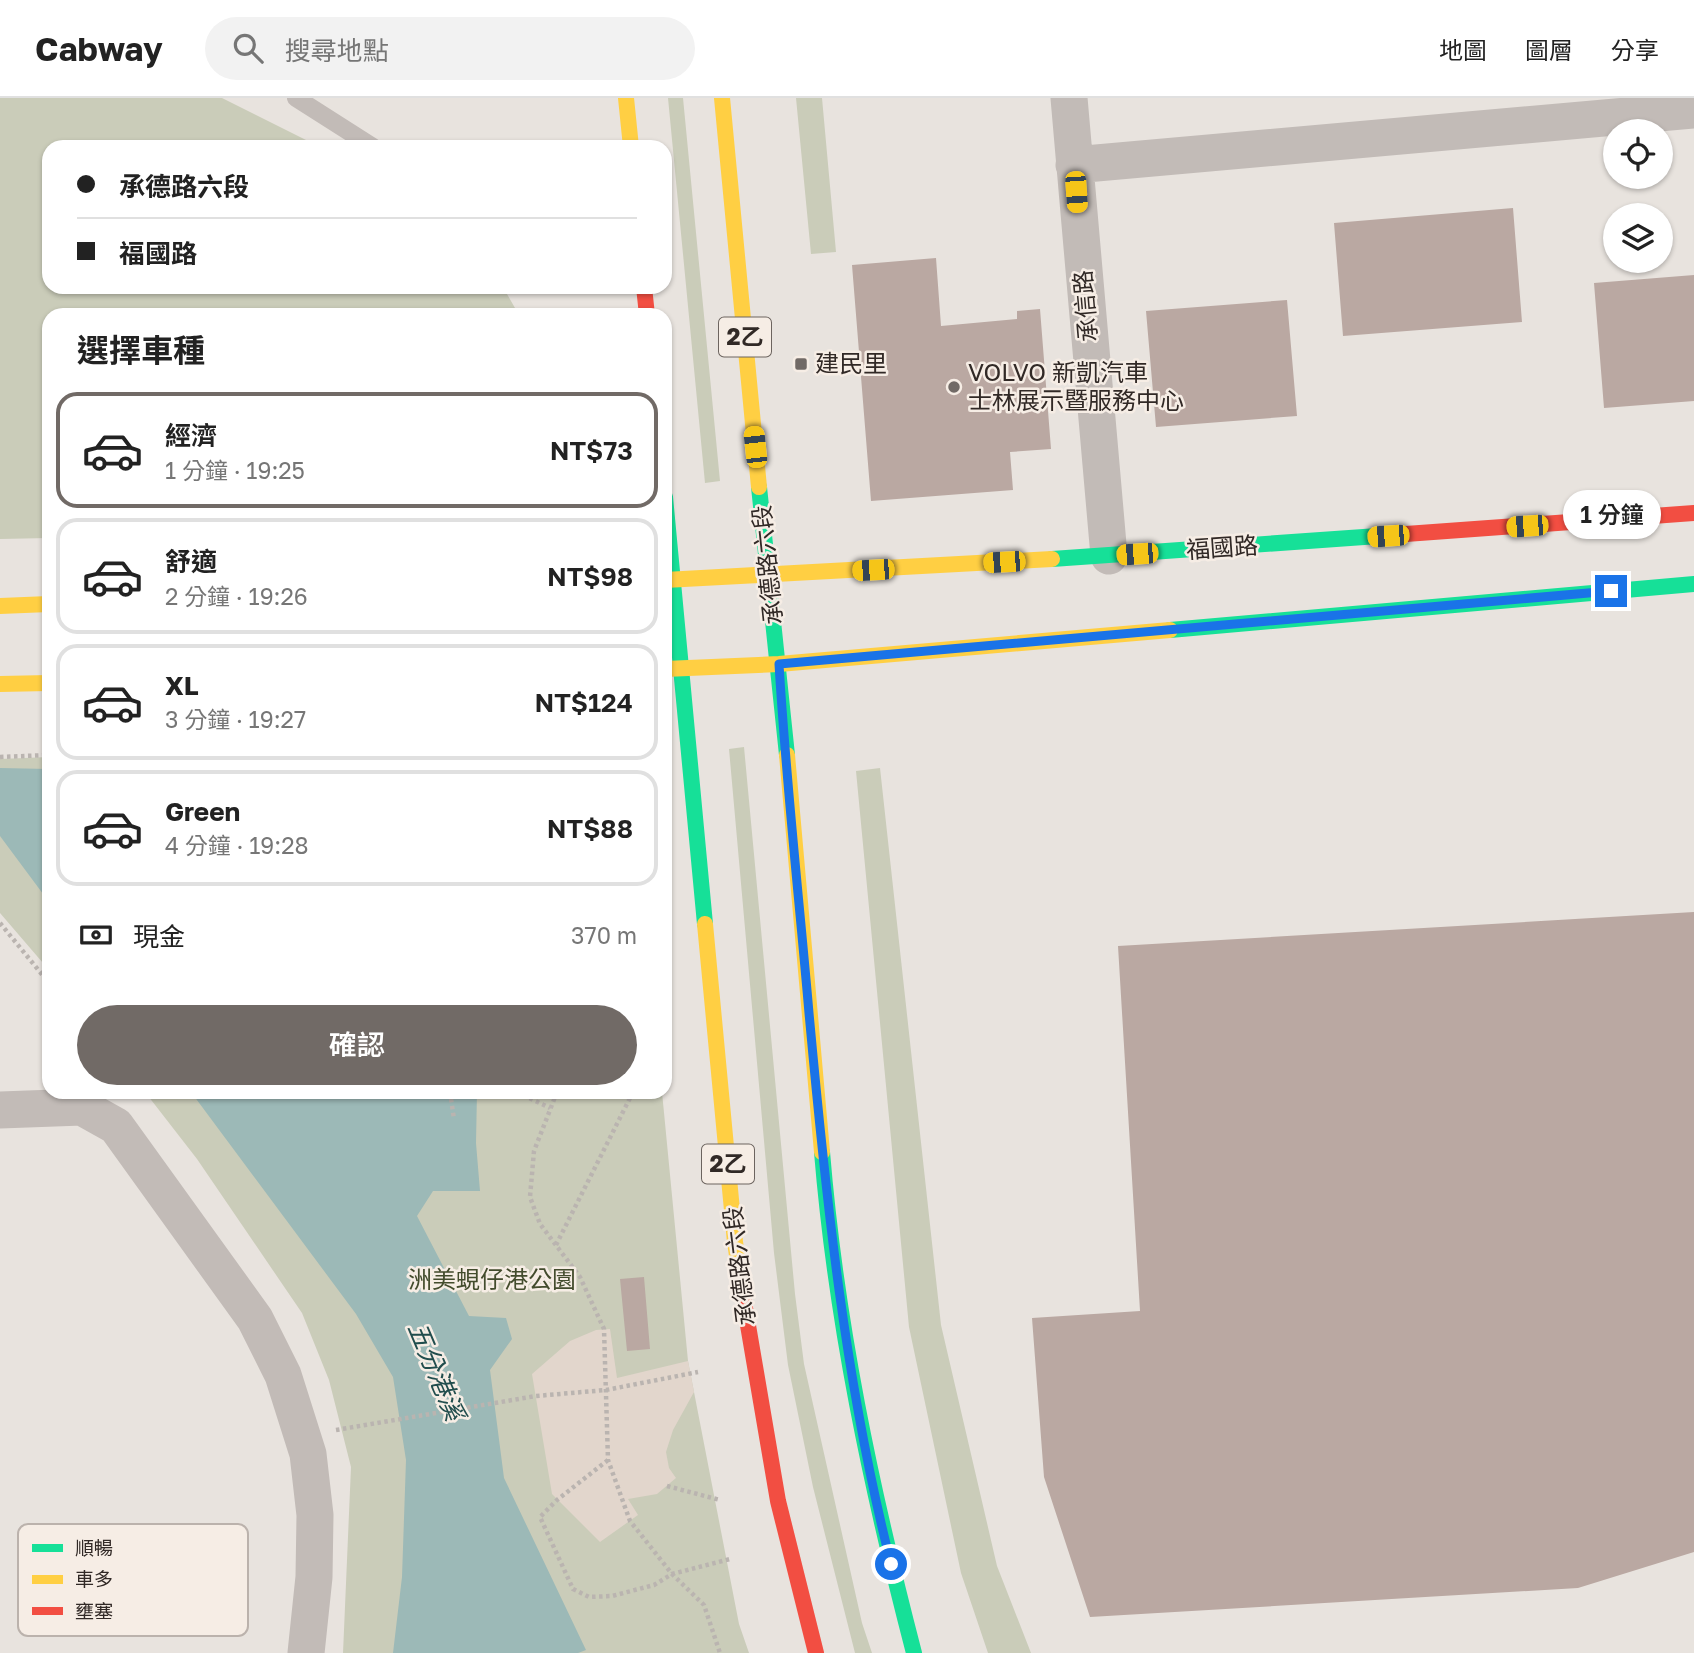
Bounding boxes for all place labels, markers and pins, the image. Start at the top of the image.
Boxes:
place label: 建民里 [815,348,887,377]
marker: 建民里 [793,356,809,372]
place label: VOLVO 新凱汽車 士林展示暨服務中心 [968,357,1184,414]
marker: VOLVO 新凱汽車 士林展示暨服務中心 [946,379,962,395]

